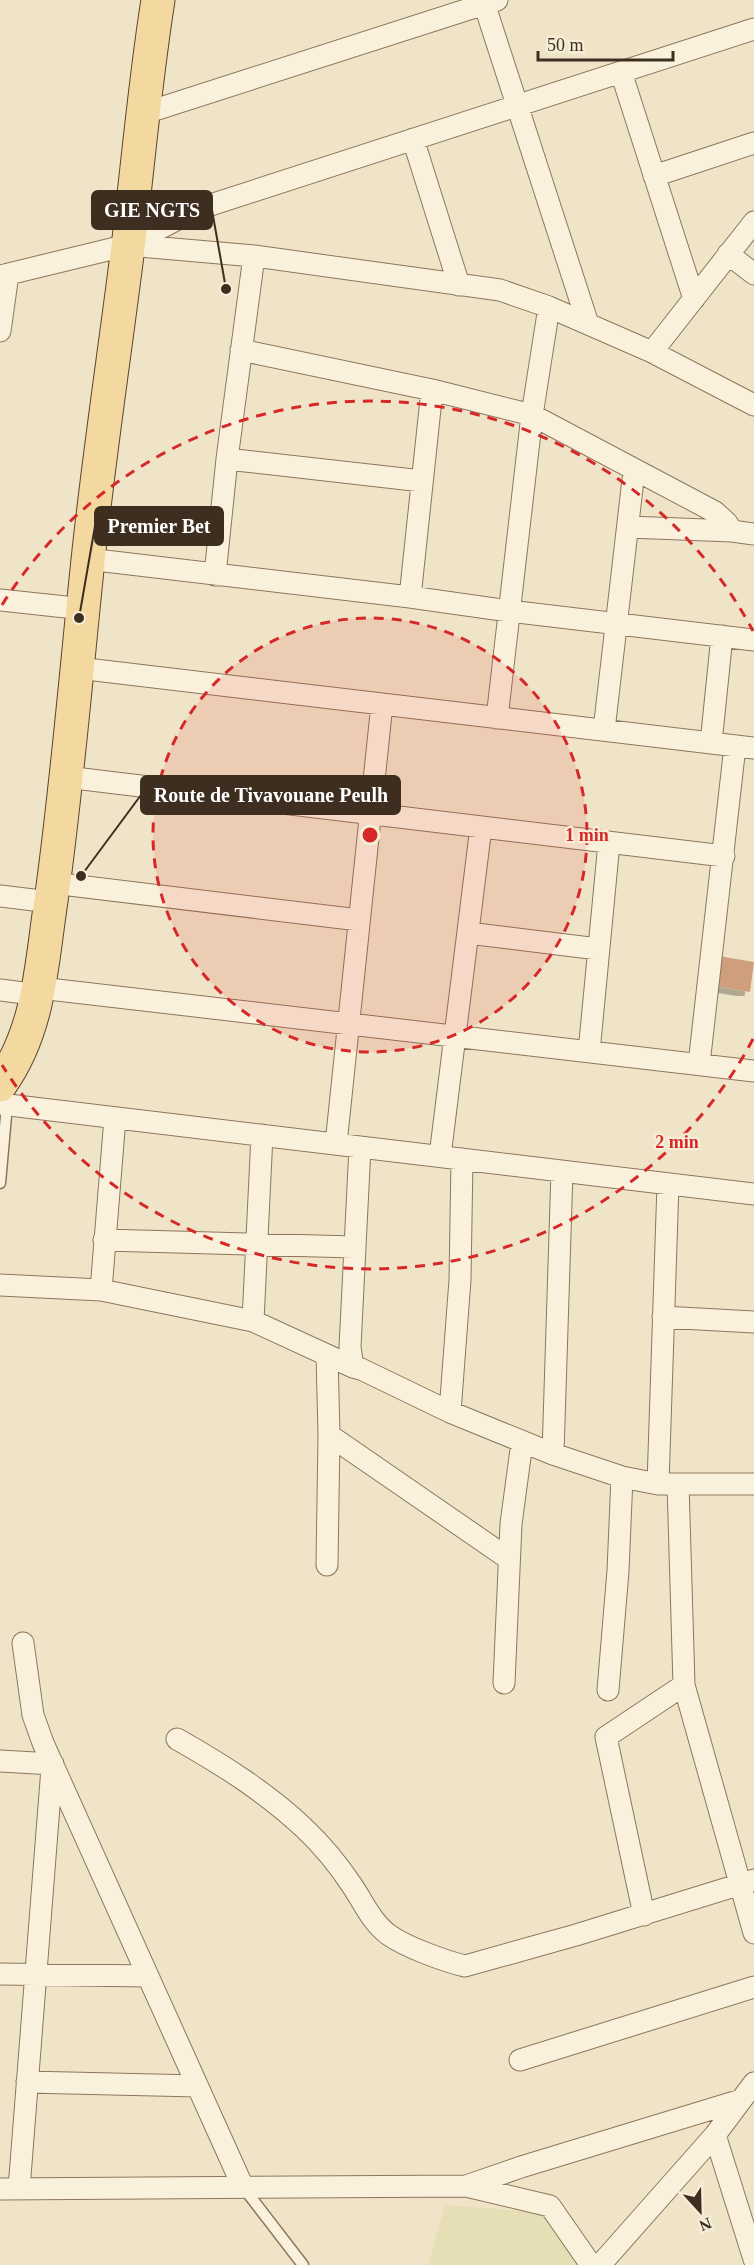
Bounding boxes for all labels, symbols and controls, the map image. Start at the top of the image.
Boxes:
scale bar [538,24,673,62]
text: 50 m [547,35,584,55]
callout: GIE NGTS [92,191,212,229]
text: GIE NGTS [104,199,200,221]
callout: Premier Bet [95,507,223,545]
text: Premier Bet [107,515,211,537]
callout: Route de Tivavouane Peulh [141,776,400,814]
text: Route de Tivavouane Peulh [154,784,388,806]
centre of rings [360,825,380,845]
text: 1 min [565,825,609,845]
text: 2 min [655,1132,699,1152]
north arrow [670,2181,730,2241]
text: N [696,2214,714,2235]

